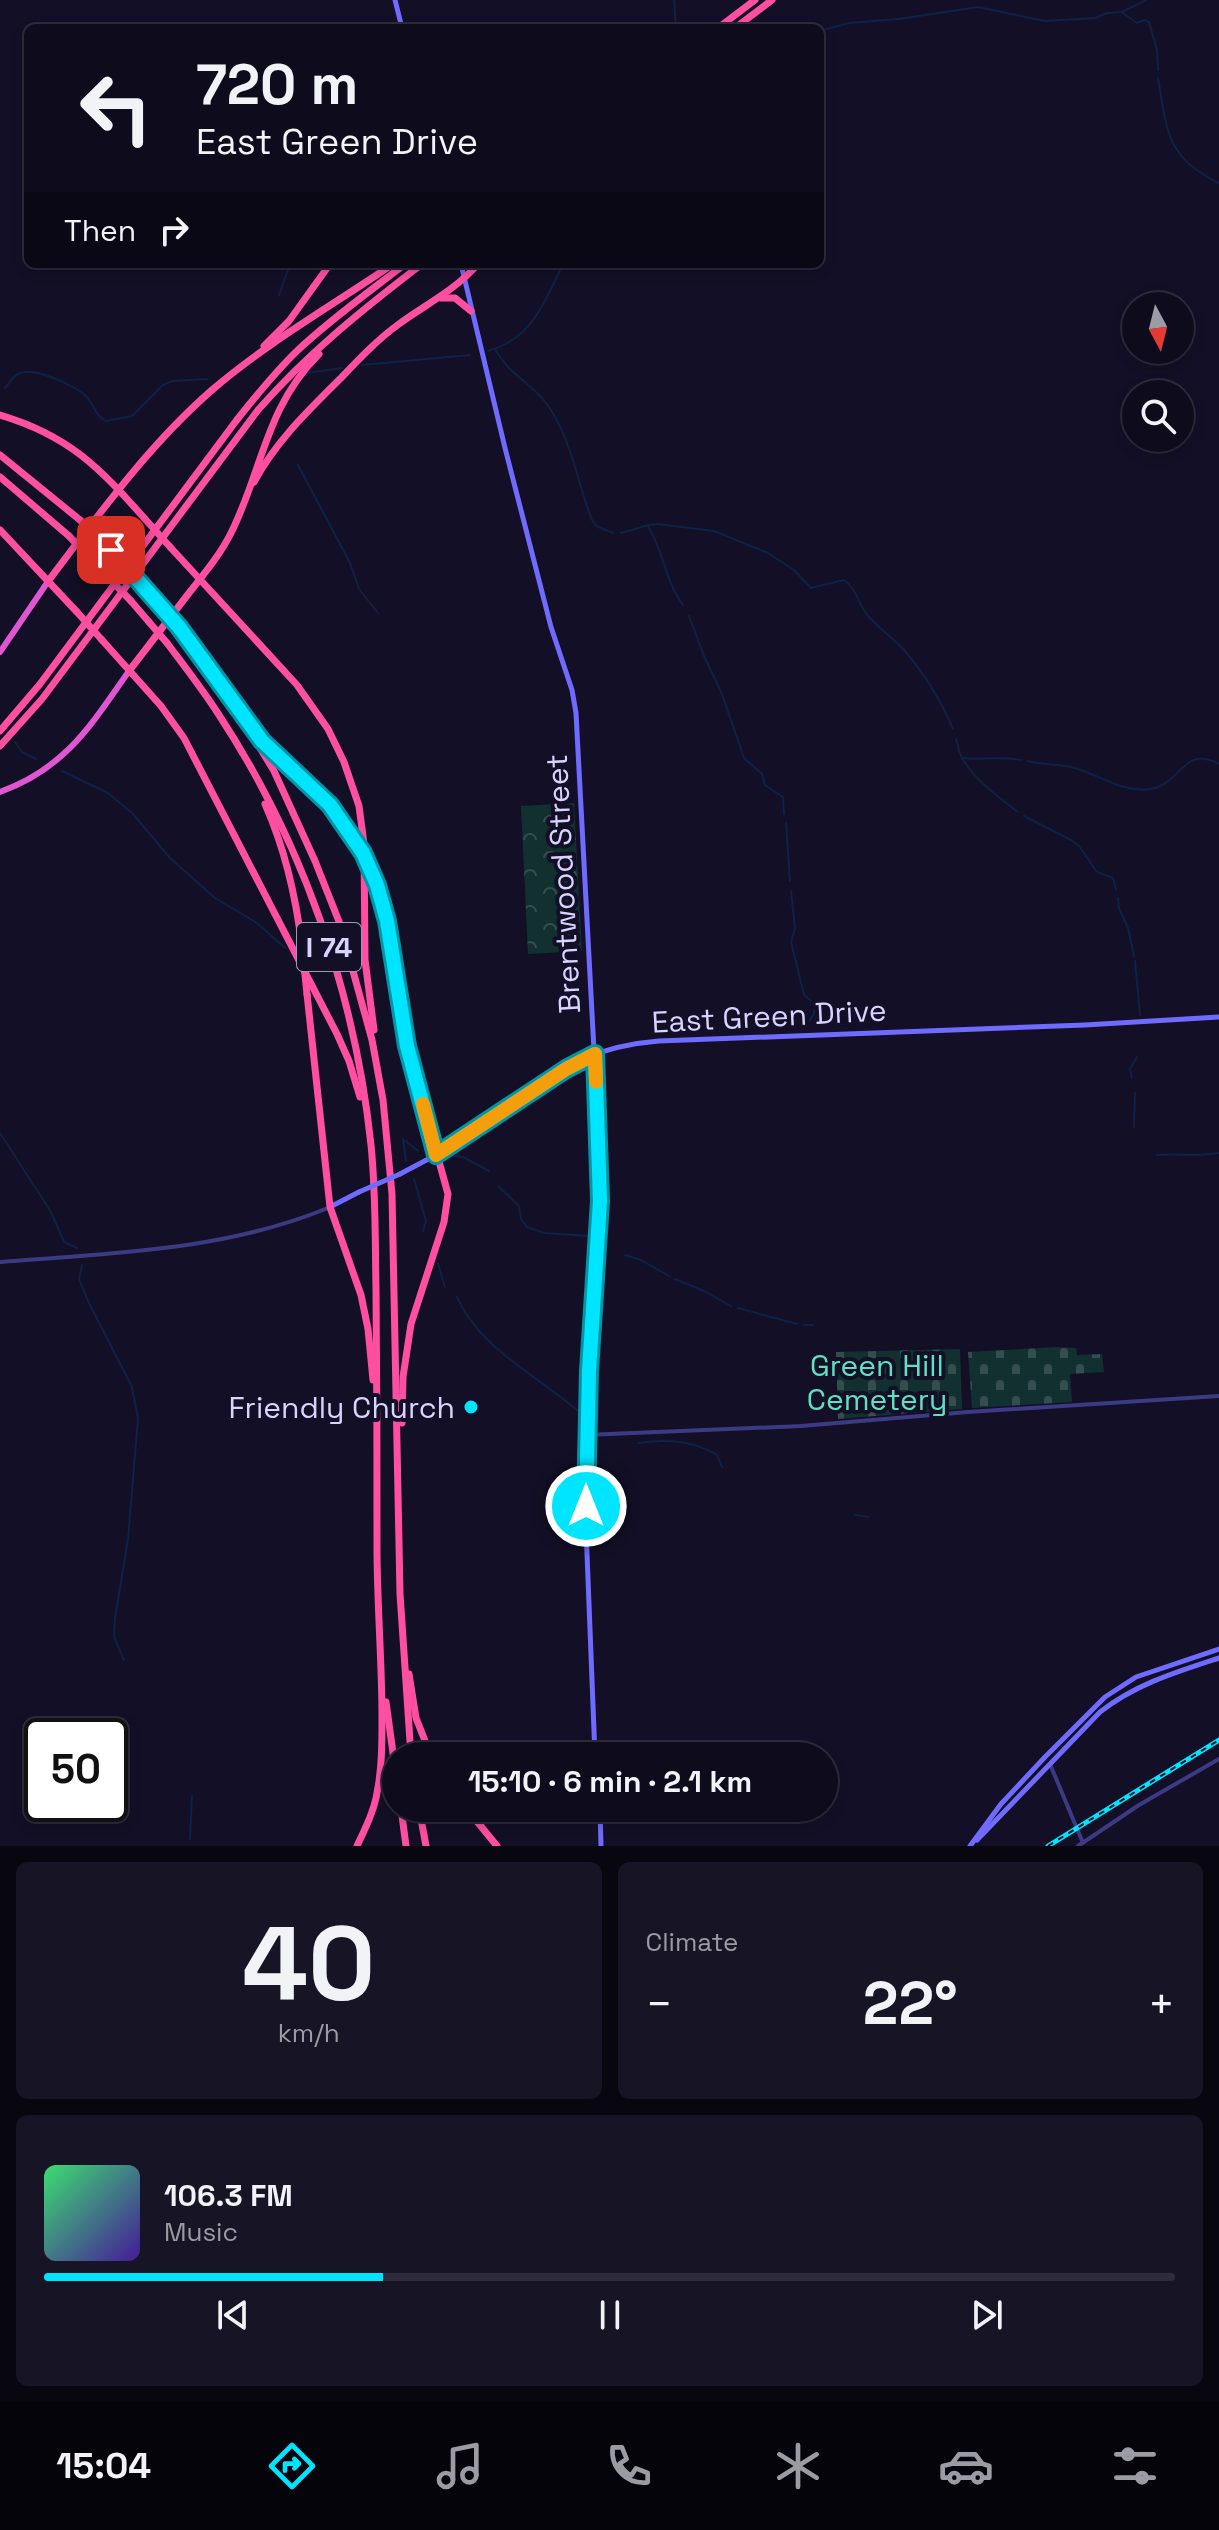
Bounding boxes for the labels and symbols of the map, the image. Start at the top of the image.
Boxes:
north arrow [1122,292,1194,364]
pin [77,516,145,584]
street label: Brentwood Street [537,753,589,1015]
road number: I 74 [297,923,361,971]
street label: East Green Drive [651,990,887,1042]
park label: Green Hill Cemetery [807,1346,947,1419]
place label: Friendly Church [228,1388,455,1427]
marker: Friendly Church [462,1398,480,1416]
position arrow [544,1464,628,1548]
speed limit sign: 50 [24,1718,128,1822]

